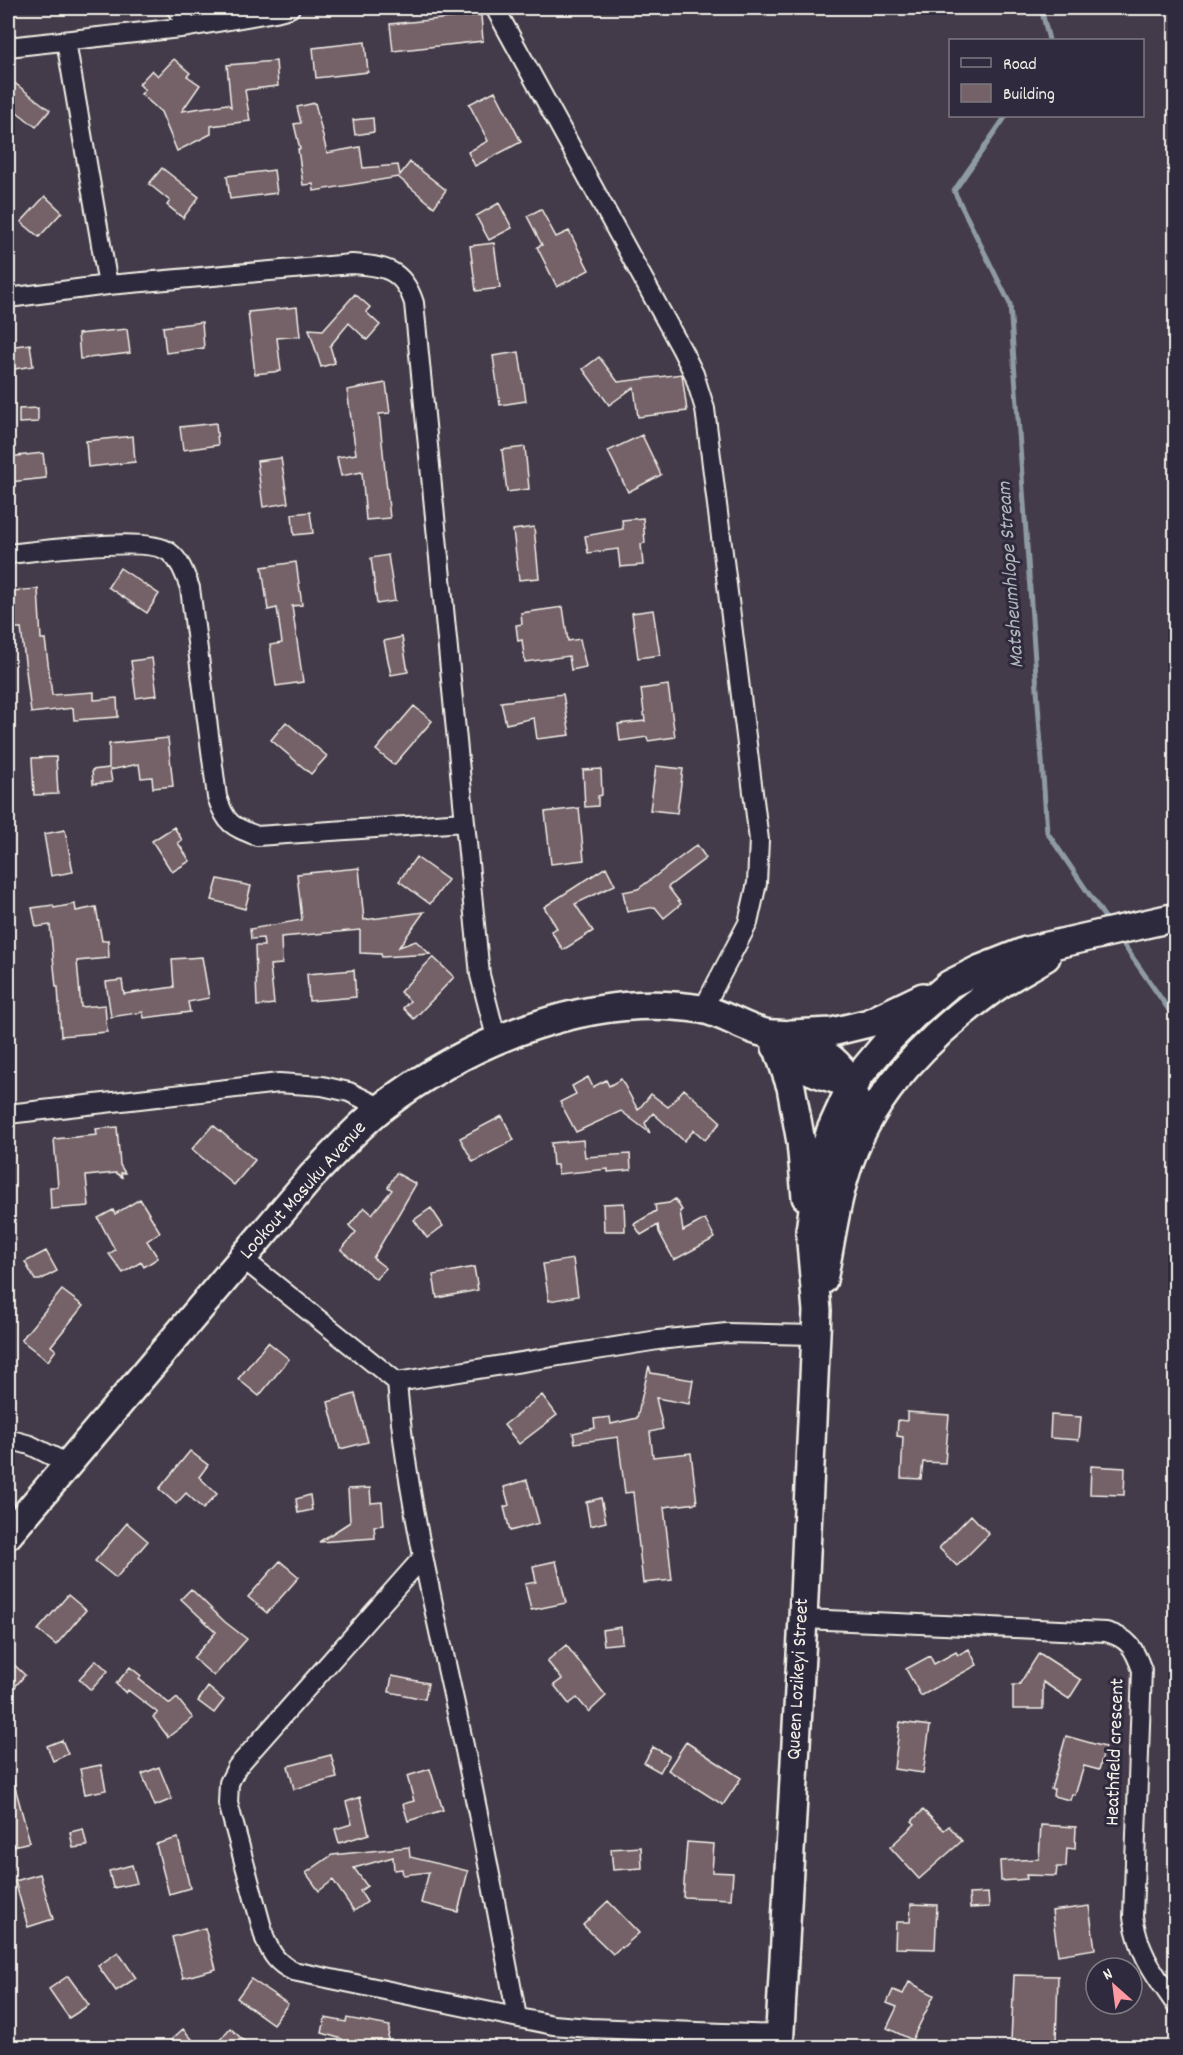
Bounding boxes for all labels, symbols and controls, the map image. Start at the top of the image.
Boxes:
legend [949,39,1144,117]
text: Road [1003,53,1037,78]
text: Building [1003,83,1055,108]
water label: Matsheumhlope Stream [990,480,1033,669]
street label: Lookout Masuku Avenue [234,1115,374,1266]
street label: Queen Lozikeyi Street [781,1597,817,1761]
street label: Heathfield crescent [1099,1678,1133,1826]
north arrow [1084,1956,1144,2016]
text: N [1099,1963,1117,1987]

